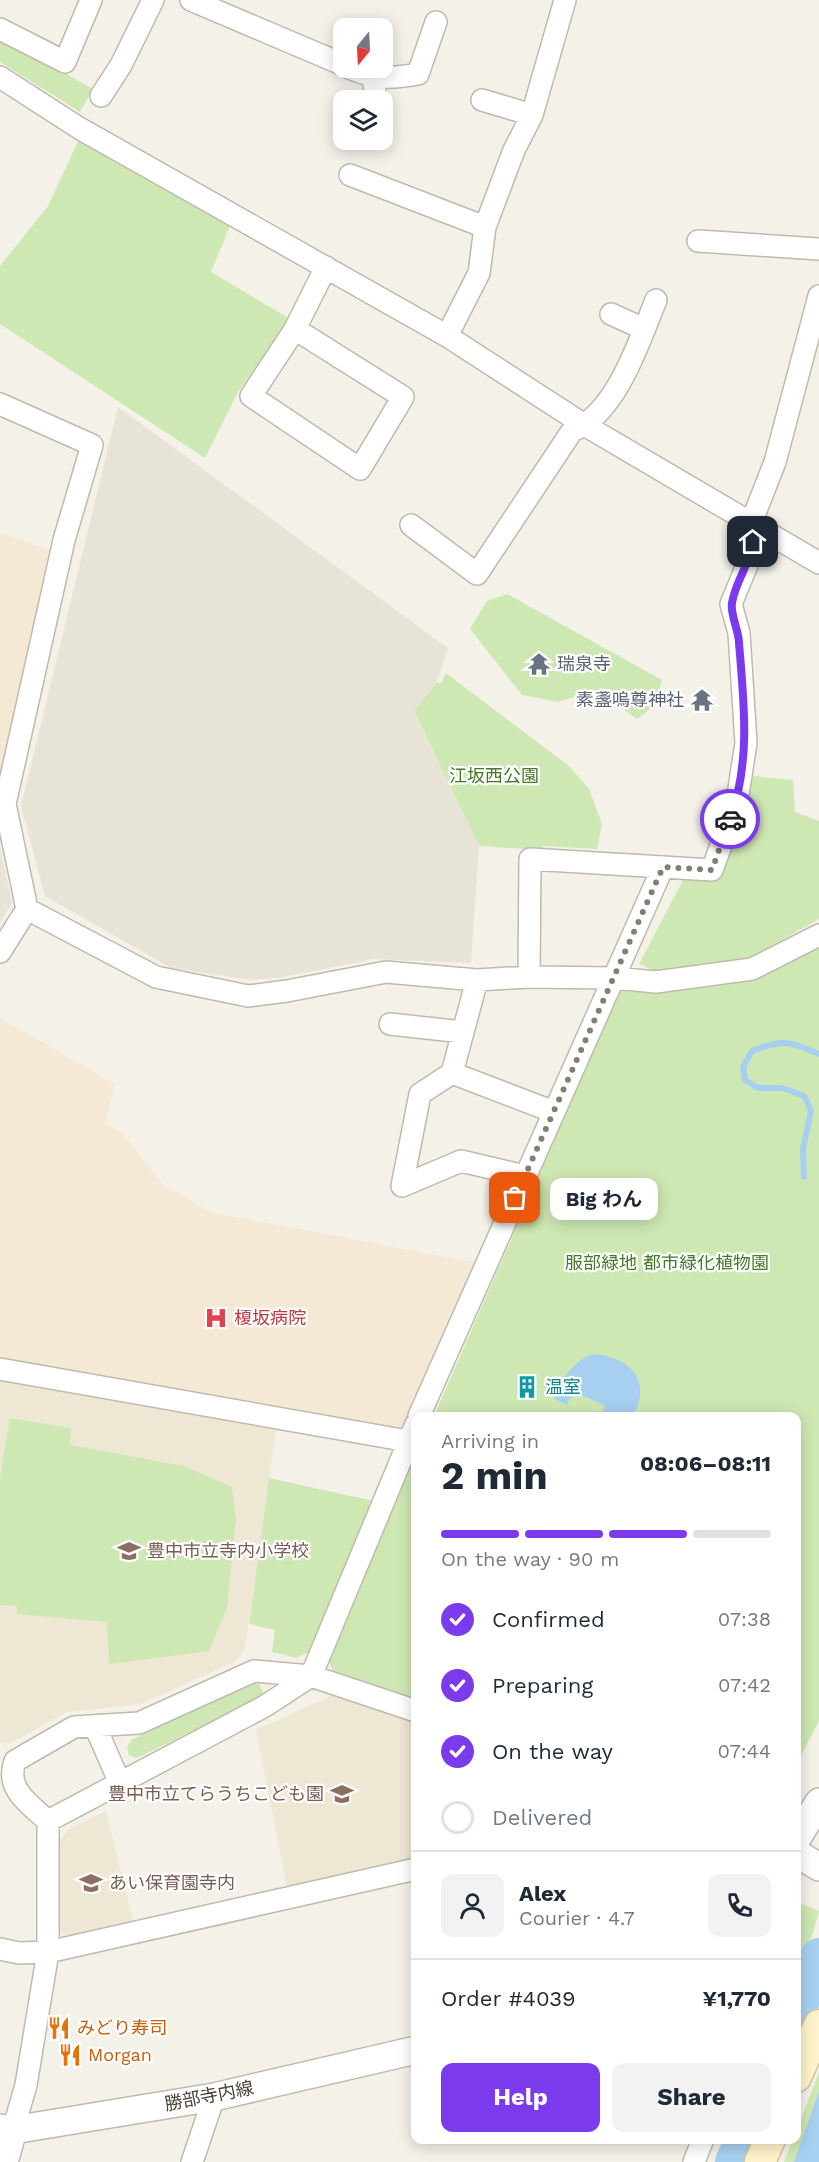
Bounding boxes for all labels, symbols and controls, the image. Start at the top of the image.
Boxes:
north arrow [333,18,393,78]
map controls [333,18,393,150]
button: layers [333,90,393,150]
pin [727,516,778,567]
icon: home [736,525,769,558]
temple icon: 瑞泉寺 [526,651,552,677]
place label: 瑞泉寺 [557,653,611,674]
temple icon: 素盞嗚尊神社 [689,687,715,713]
place label: 素盞嗚尊神社 [576,689,684,710]
park label: 江坂西公園 [449,765,539,786]
courier [700,789,760,849]
icon: car [714,803,747,836]
pin [489,1172,540,1223]
callout: Big わん [551,1177,659,1219]
icon: bag [498,1181,531,1214]
text: Big わん [566,1187,642,1211]
park label: 服部緑地 都市緑化植物園 [565,1252,769,1273]
hospital icon: 榎坂病院 [203,1305,229,1331]
place label: 榎坂病院 [234,1307,306,1328]
building icon: 温室 [514,1374,540,1400]
place label: 温室 [545,1376,581,1397]
text: Arriving in [441,1429,539,1453]
text: 08:06–08:11 [640,1451,771,1476]
text: 2 min [441,1453,548,1498]
school or university icon: 豊中市立寺内小学校 [116,1538,142,1564]
place label: 豊中市立寺内小学校 [147,1540,309,1561]
text: On the way · 90 m [441,1547,619,1571]
icon: check [441,1603,474,1636]
text: Confirmed [492,1607,605,1632]
text: 07:38 [718,1607,771,1631]
icon: check [441,1669,474,1702]
text: Preparing [492,1673,593,1698]
text: 07:42 [718,1673,771,1697]
icon: check [441,1735,474,1768]
text: On the way [492,1739,613,1764]
text: 07:44 [717,1739,771,1763]
school or university icon: 豊中市立てらうちこども園 [329,1781,355,1807]
place label: 豊中市立てらうちこども園 [108,1783,324,1804]
text: Delivered [492,1805,592,1830]
school or university icon: あい保育園寺内 [78,1870,104,1896]
place label: あい保育園寺内 [109,1872,235,1893]
button: person [441,1874,504,1937]
button: phone [708,1874,771,1937]
text: Alex [519,1881,566,1906]
text: Courier · 4.7 [519,1906,635,1930]
text: Order #4039 [441,1986,576,2011]
text: ¥1,770 [703,1986,771,2011]
restaurant icon: みどり寿司 [46,2015,72,2041]
place label: みどり寿司 [77,2017,167,2038]
restaurant icon: Morgan [57,2042,83,2068]
place label: Morgan [88,2044,152,2065]
button: Help [441,2063,600,2132]
button: Share [612,2063,771,2132]
street label: 勝部寺内線 [163,2077,255,2114]

